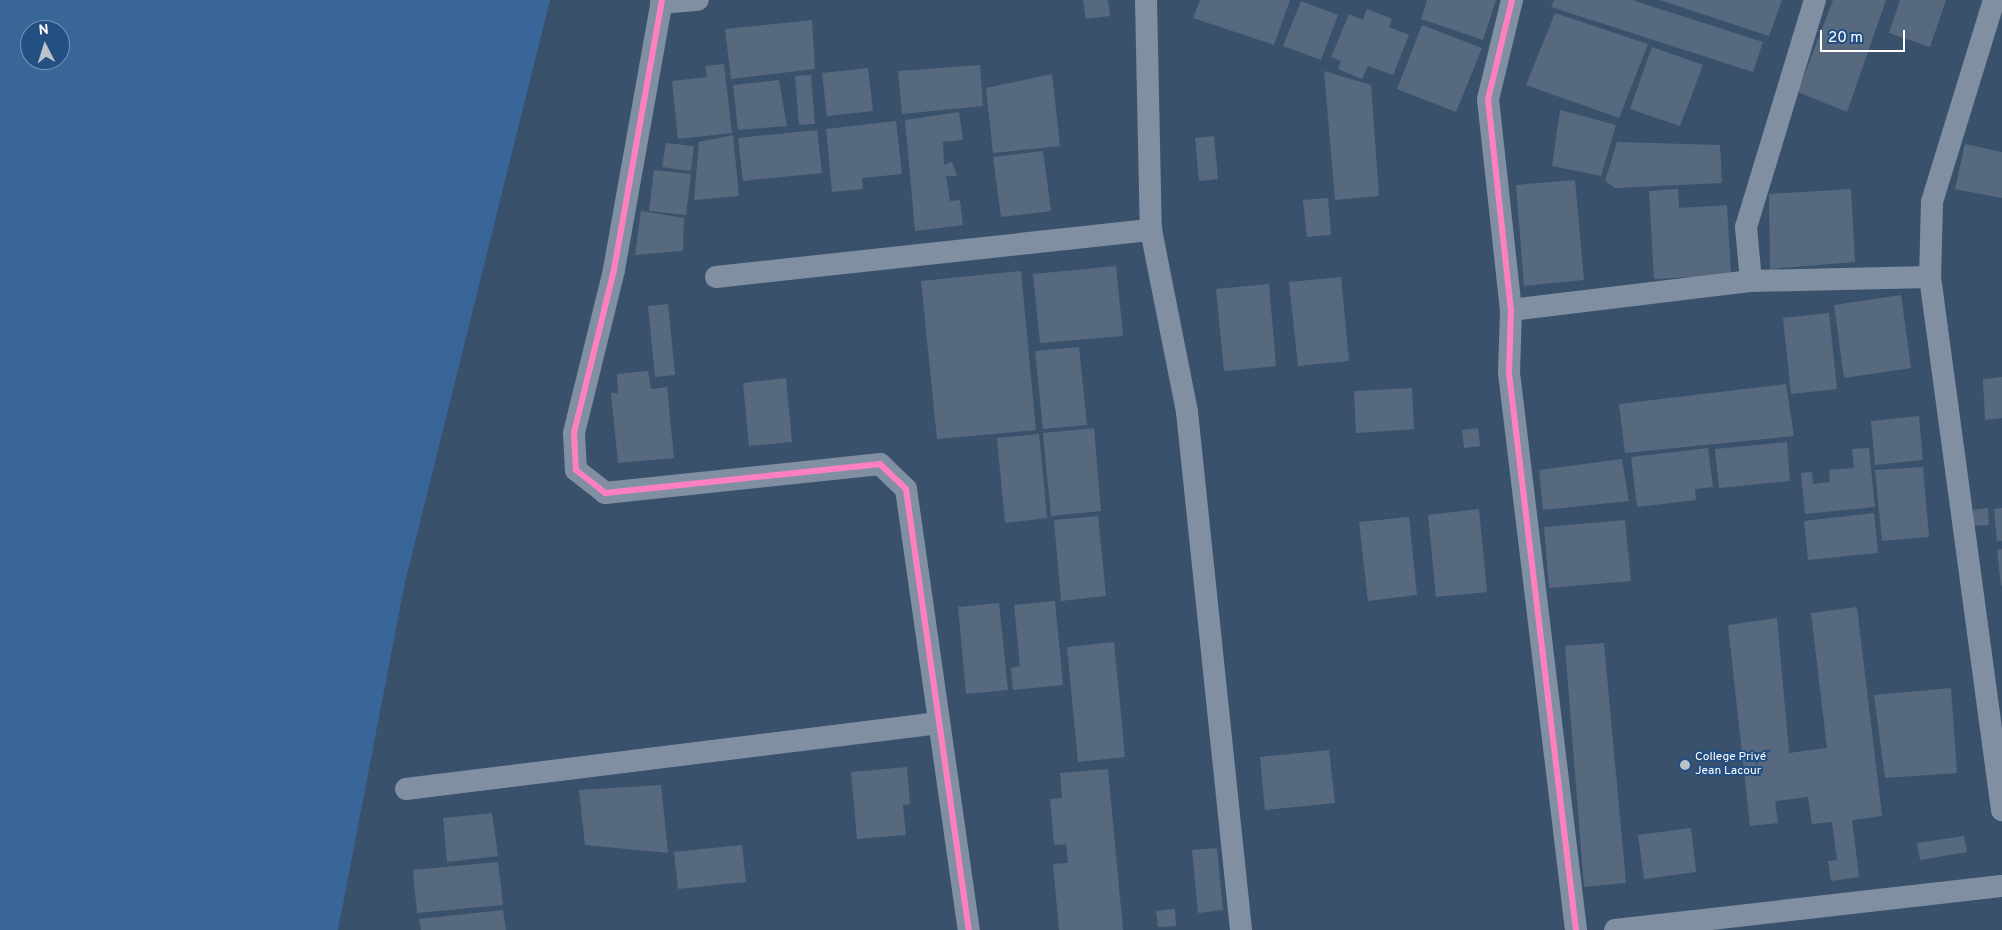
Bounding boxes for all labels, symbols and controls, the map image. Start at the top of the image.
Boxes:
north arrow [20,20,70,70]
scale bar [1822,20,1907,52]
text: N [38,22,49,39]
text: 20 m [1828,29,1863,48]
place label: College Privé Jean Lacour [1695,751,1766,779]
marker: College Privé Jean Lacour [1679,759,1691,771]

